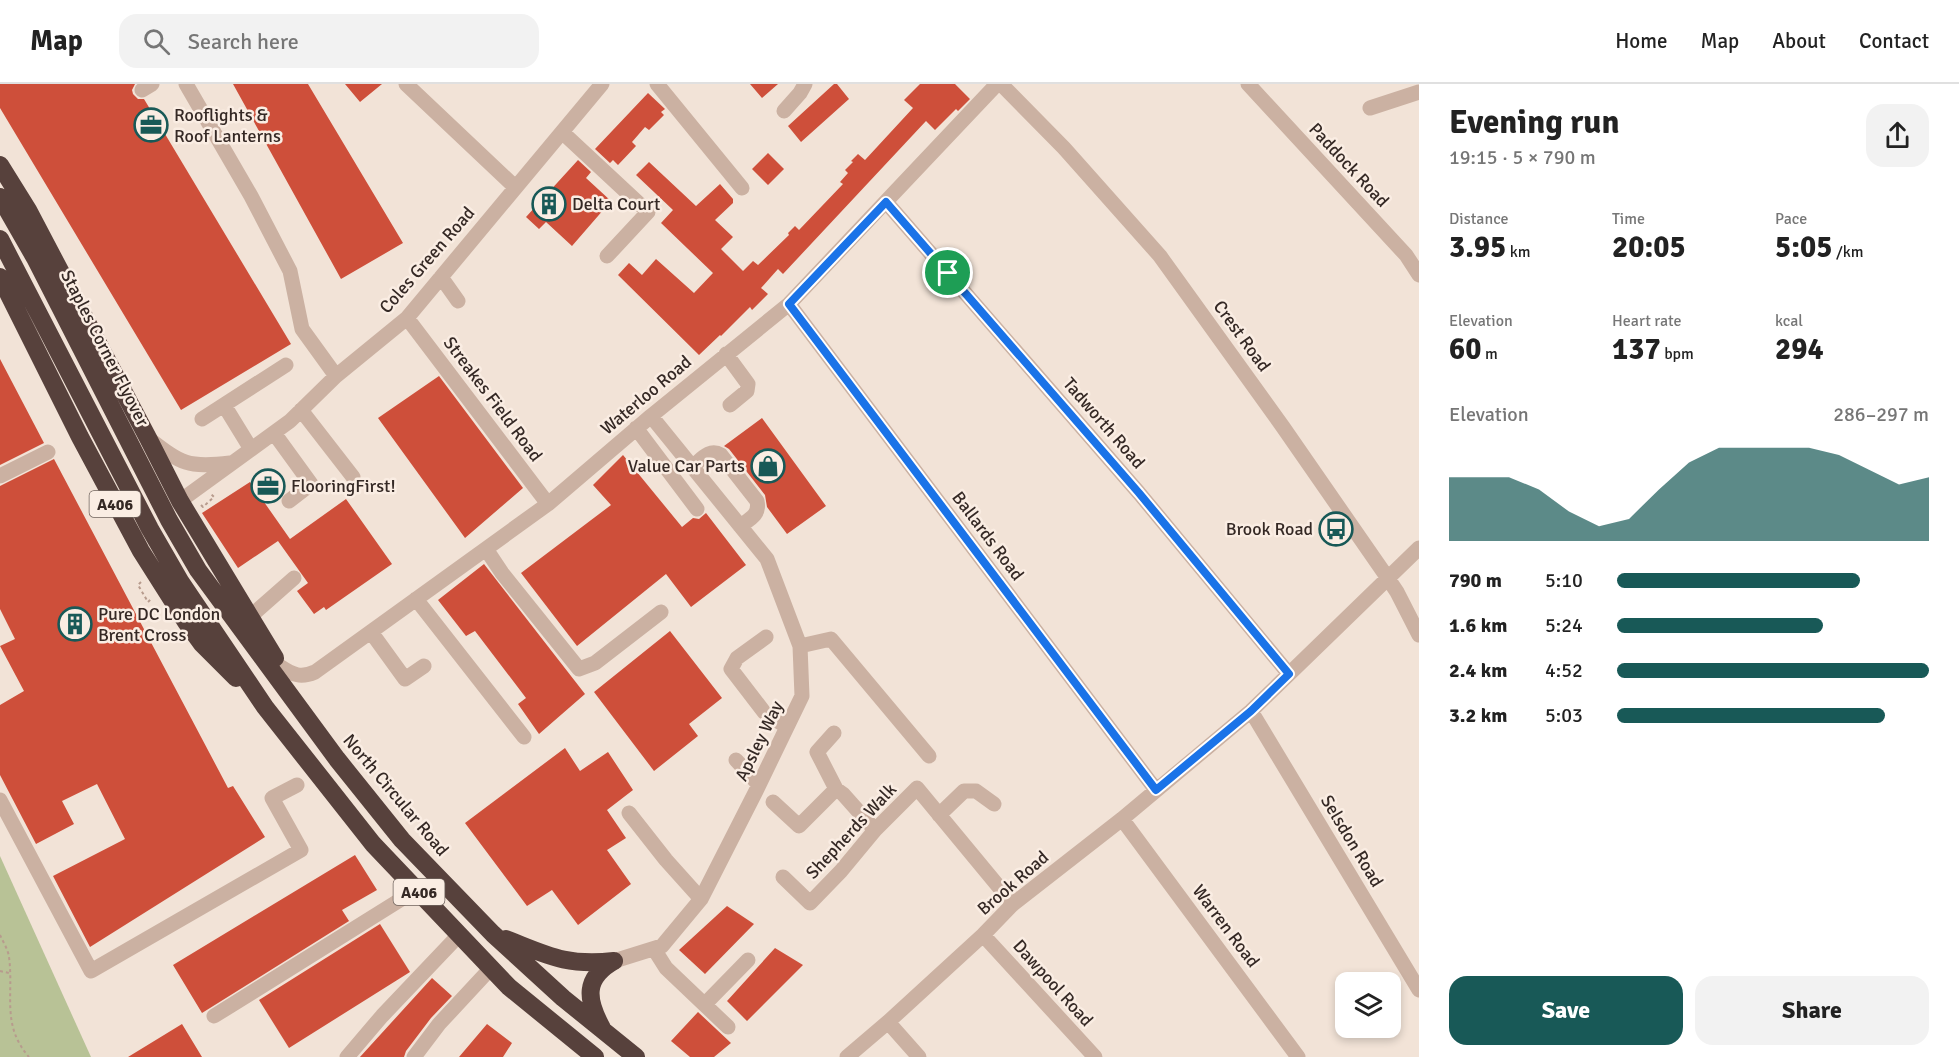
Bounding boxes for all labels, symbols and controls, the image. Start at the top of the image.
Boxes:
search box [119,14,539,68]
text: Map [30,24,83,58]
icon: search [140,25,173,58]
text: Search here [188,28,299,55]
text: Home [1615,28,1668,54]
text: Map [1701,28,1739,54]
text: About [1772,28,1826,54]
text: Contact [1859,28,1929,54]
text: Evening run [1449,102,1619,143]
place label: Rooflights & Roof Lanterns [174,104,281,147]
button: share [1866,104,1929,167]
office icon: Rooflights & Roof Lanterns [133,107,169,143]
street label: Paddock Road [1304,118,1394,212]
text: 19:15 · 5 × 790 m [1449,145,1596,170]
building icon: Delta Court [531,186,567,222]
place label: Delta Court [572,193,660,215]
street label: Coles Green Road [375,202,479,318]
text: Distance [1449,209,1509,229]
text: Time [1612,209,1645,229]
text: Pace [1775,209,1807,229]
text: 3.95 [1449,229,1506,266]
text: 20:05 [1612,229,1686,266]
text: 5:05 [1775,229,1832,266]
text: km [1506,242,1531,262]
text: /km [1832,242,1864,262]
pin [922,247,973,298]
icon: arrive [931,256,964,289]
street label: Staples Corner Flyover [56,266,154,430]
street label: Crest Road [1209,296,1275,376]
text: Elevation [1449,311,1513,331]
text: Heart rate [1612,311,1681,331]
text: kcal [1775,311,1803,331]
text: 60 [1449,331,1481,368]
text: 137 [1612,331,1661,368]
text: 294 [1775,331,1824,368]
street label: Streakes Field Road [439,332,547,466]
text: m [1481,344,1498,364]
text: bpm [1661,344,1694,364]
street label: Waterloo Road [596,351,696,439]
street label: Tadworth Road [1058,373,1150,473]
text: Elevation [1449,402,1529,427]
text: 286–297 m [1833,402,1929,427]
shop icon: Value Car Parts [750,448,786,484]
place label: Value Car Parts [628,455,745,477]
office icon: FlooringFirst! [250,468,286,504]
place label: FlooringFirst! [291,475,396,497]
street label: Ballards Road [947,487,1029,585]
road number: A406 [90,491,140,517]
bus stop icon: Brook Road [1318,511,1354,547]
place label: Brook Road [1226,518,1313,540]
text: 790 m [1449,568,1502,593]
text: 5:10 [1545,568,1583,593]
place label: Pure DC London Brent Cross [98,603,220,646]
building icon: Pure DC London Brent Cross [57,606,93,642]
text: 1.6 km [1449,613,1507,638]
text: 5:24 [1545,613,1583,638]
text: 2.4 km [1449,658,1507,683]
text: 4:52 [1545,658,1583,683]
street label: Apsley Way [730,697,788,785]
text: 3.2 km [1449,703,1507,728]
text: 5:03 [1545,703,1583,728]
street label: North Circular Road [339,729,453,861]
street label: Shepherds Walk [801,778,901,884]
street label: Selsdon Road [1316,791,1388,891]
street label: Brook Road [973,846,1053,920]
road number: A406 [394,879,444,905]
street label: Warren Road [1188,880,1264,972]
street label: Dawpool Road [1008,935,1098,1031]
map controls [1335,972,1401,1038]
button: layers [1335,972,1401,1038]
button: Save [1449,976,1683,1045]
button: Share [1695,976,1929,1045]

